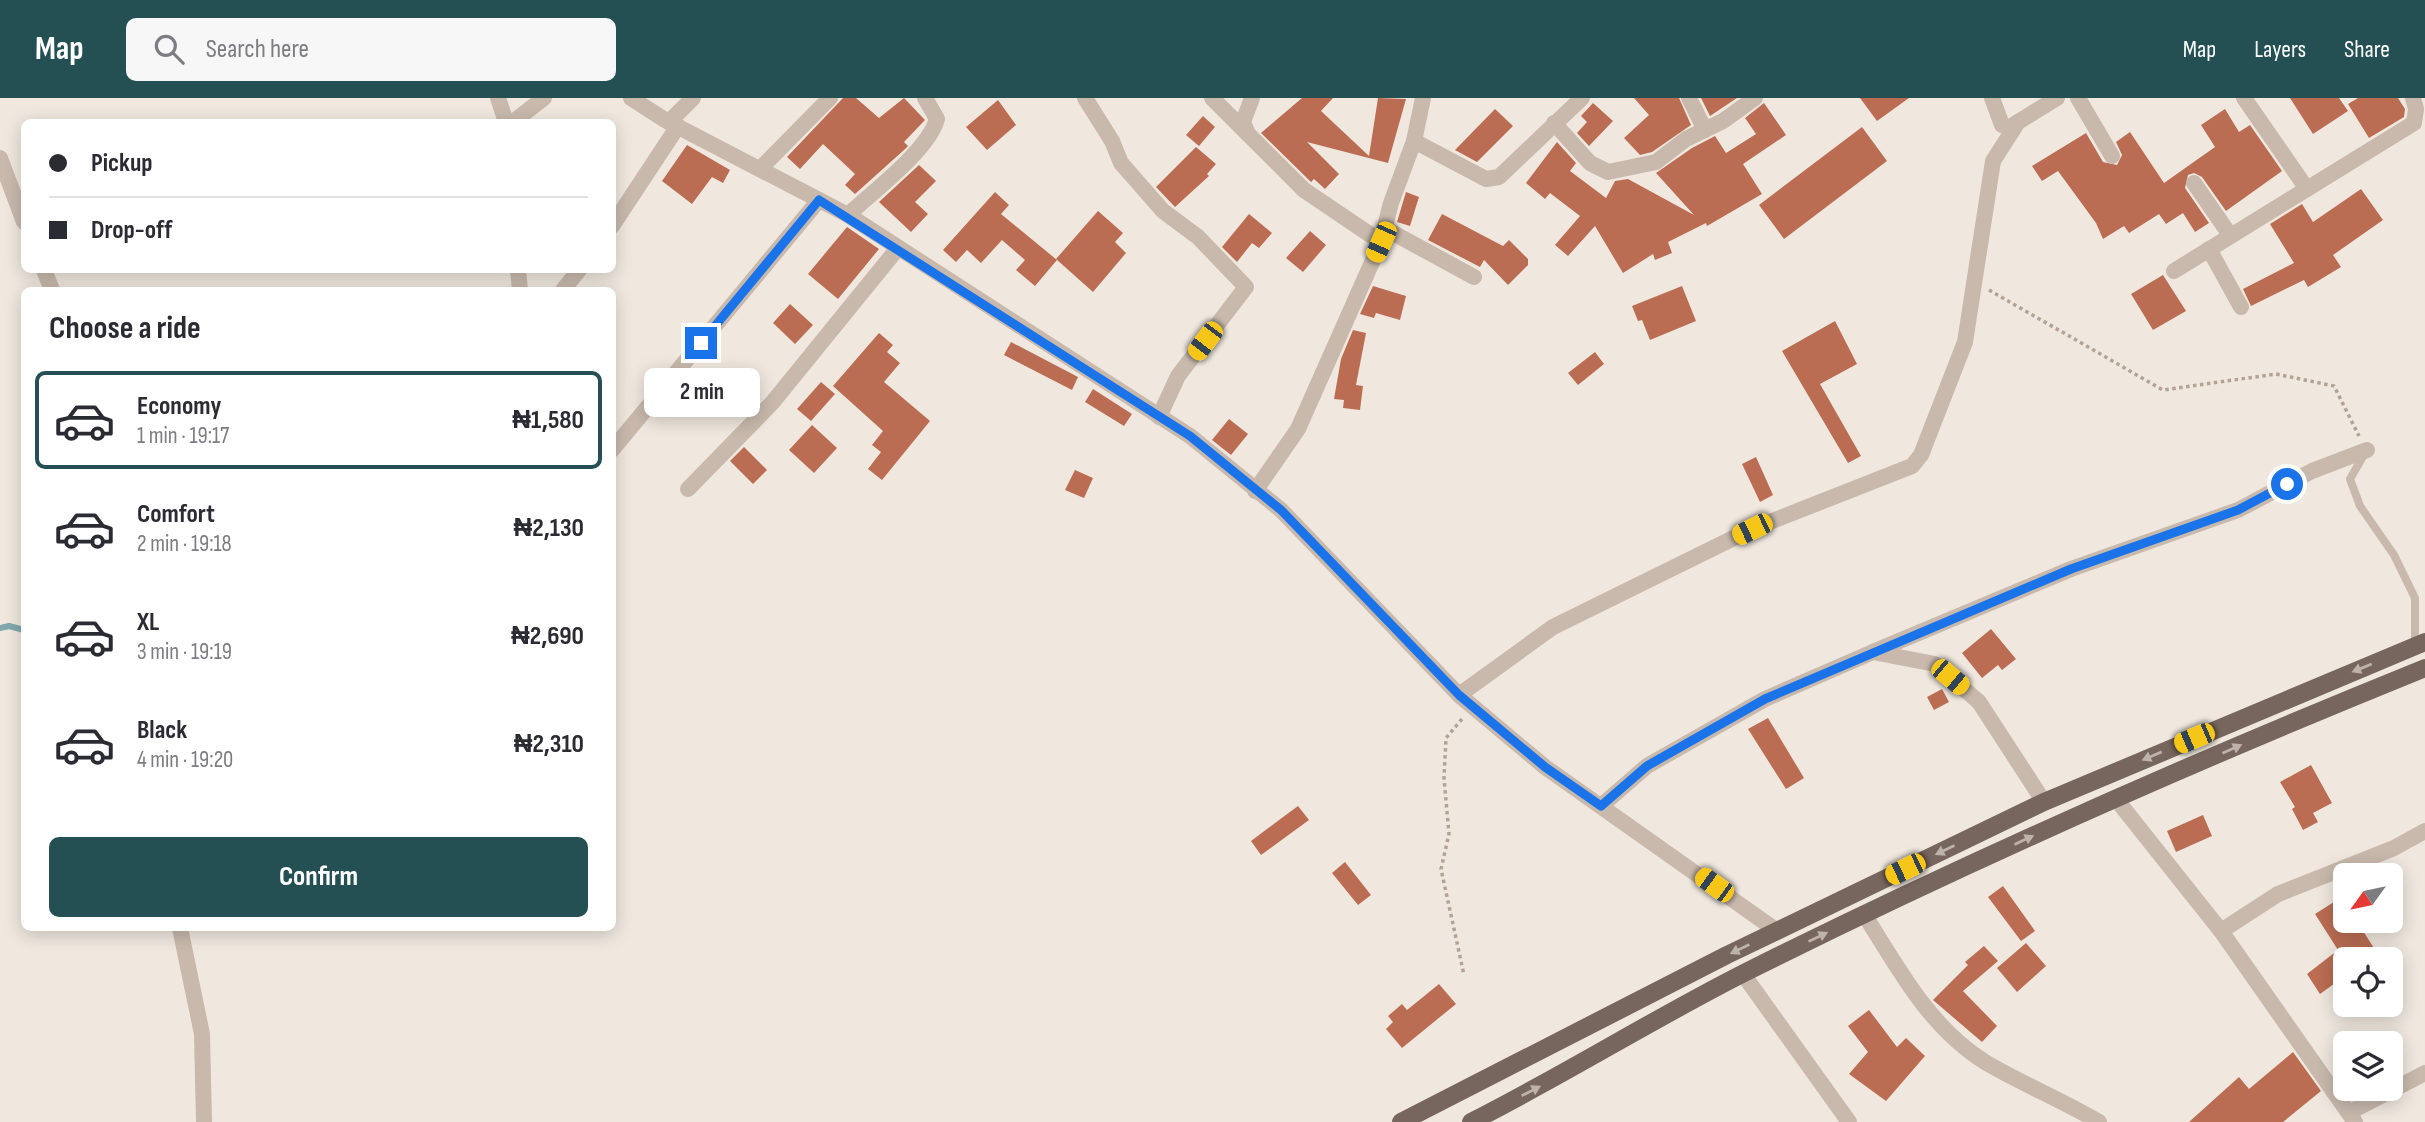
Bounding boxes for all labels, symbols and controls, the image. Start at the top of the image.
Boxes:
search box [126,18,616,81]
text: Map [35,29,84,69]
icon: search [150,30,188,68]
text: Search here [206,34,309,65]
text: Map [2183,35,2216,64]
text: Layers [2254,35,2306,64]
text: Share [2344,35,2390,64]
text: Pickup [91,148,153,179]
text: Drop-off [91,215,172,246]
car [1363,219,1400,265]
text: Choose a ride [49,309,201,348]
car [1184,318,1227,364]
route end [685,327,717,359]
callout: 2 min [643,368,759,416]
text: 2 min [680,378,724,406]
icon: car [53,389,116,452]
text: Economy [137,391,221,422]
text: ₦1,580 [512,405,584,436]
text: 1 min · 19:17 [137,422,229,450]
route start [2271,468,2303,500]
icon: car [53,497,116,560]
text: Comfort [137,499,215,530]
car [1729,510,1776,548]
text: ₦2,130 [513,513,584,544]
text: 2 min · 19:18 [137,530,232,558]
icon: car [53,605,116,668]
text: XL [137,607,159,638]
text: ₦2,690 [511,621,584,652]
text: 3 min · 19:19 [137,638,232,666]
car [1928,655,1973,699]
one-way arrow [2351,662,2372,673]
icon: car [53,713,116,776]
text: Black [137,715,187,746]
car [2171,720,2218,756]
text: ₦2,310 [514,729,584,760]
one-way arrow [2222,743,2242,755]
text: 4 min · 19:20 [137,746,233,774]
one-way arrow [2142,750,2162,762]
one-way arrow [2014,834,2034,846]
button: Confirm [49,837,588,917]
one-way arrow [1935,844,1955,855]
car [1882,850,1929,888]
north arrow [2333,863,2403,933]
map controls [2333,863,2403,1101]
car [1691,864,1738,906]
one-way arrow [1808,931,1828,943]
one-way arrow [1730,943,1750,954]
button: locate [2333,947,2403,1017]
button: layers [2333,1031,2403,1101]
one-way arrow [1522,1086,1542,1098]

